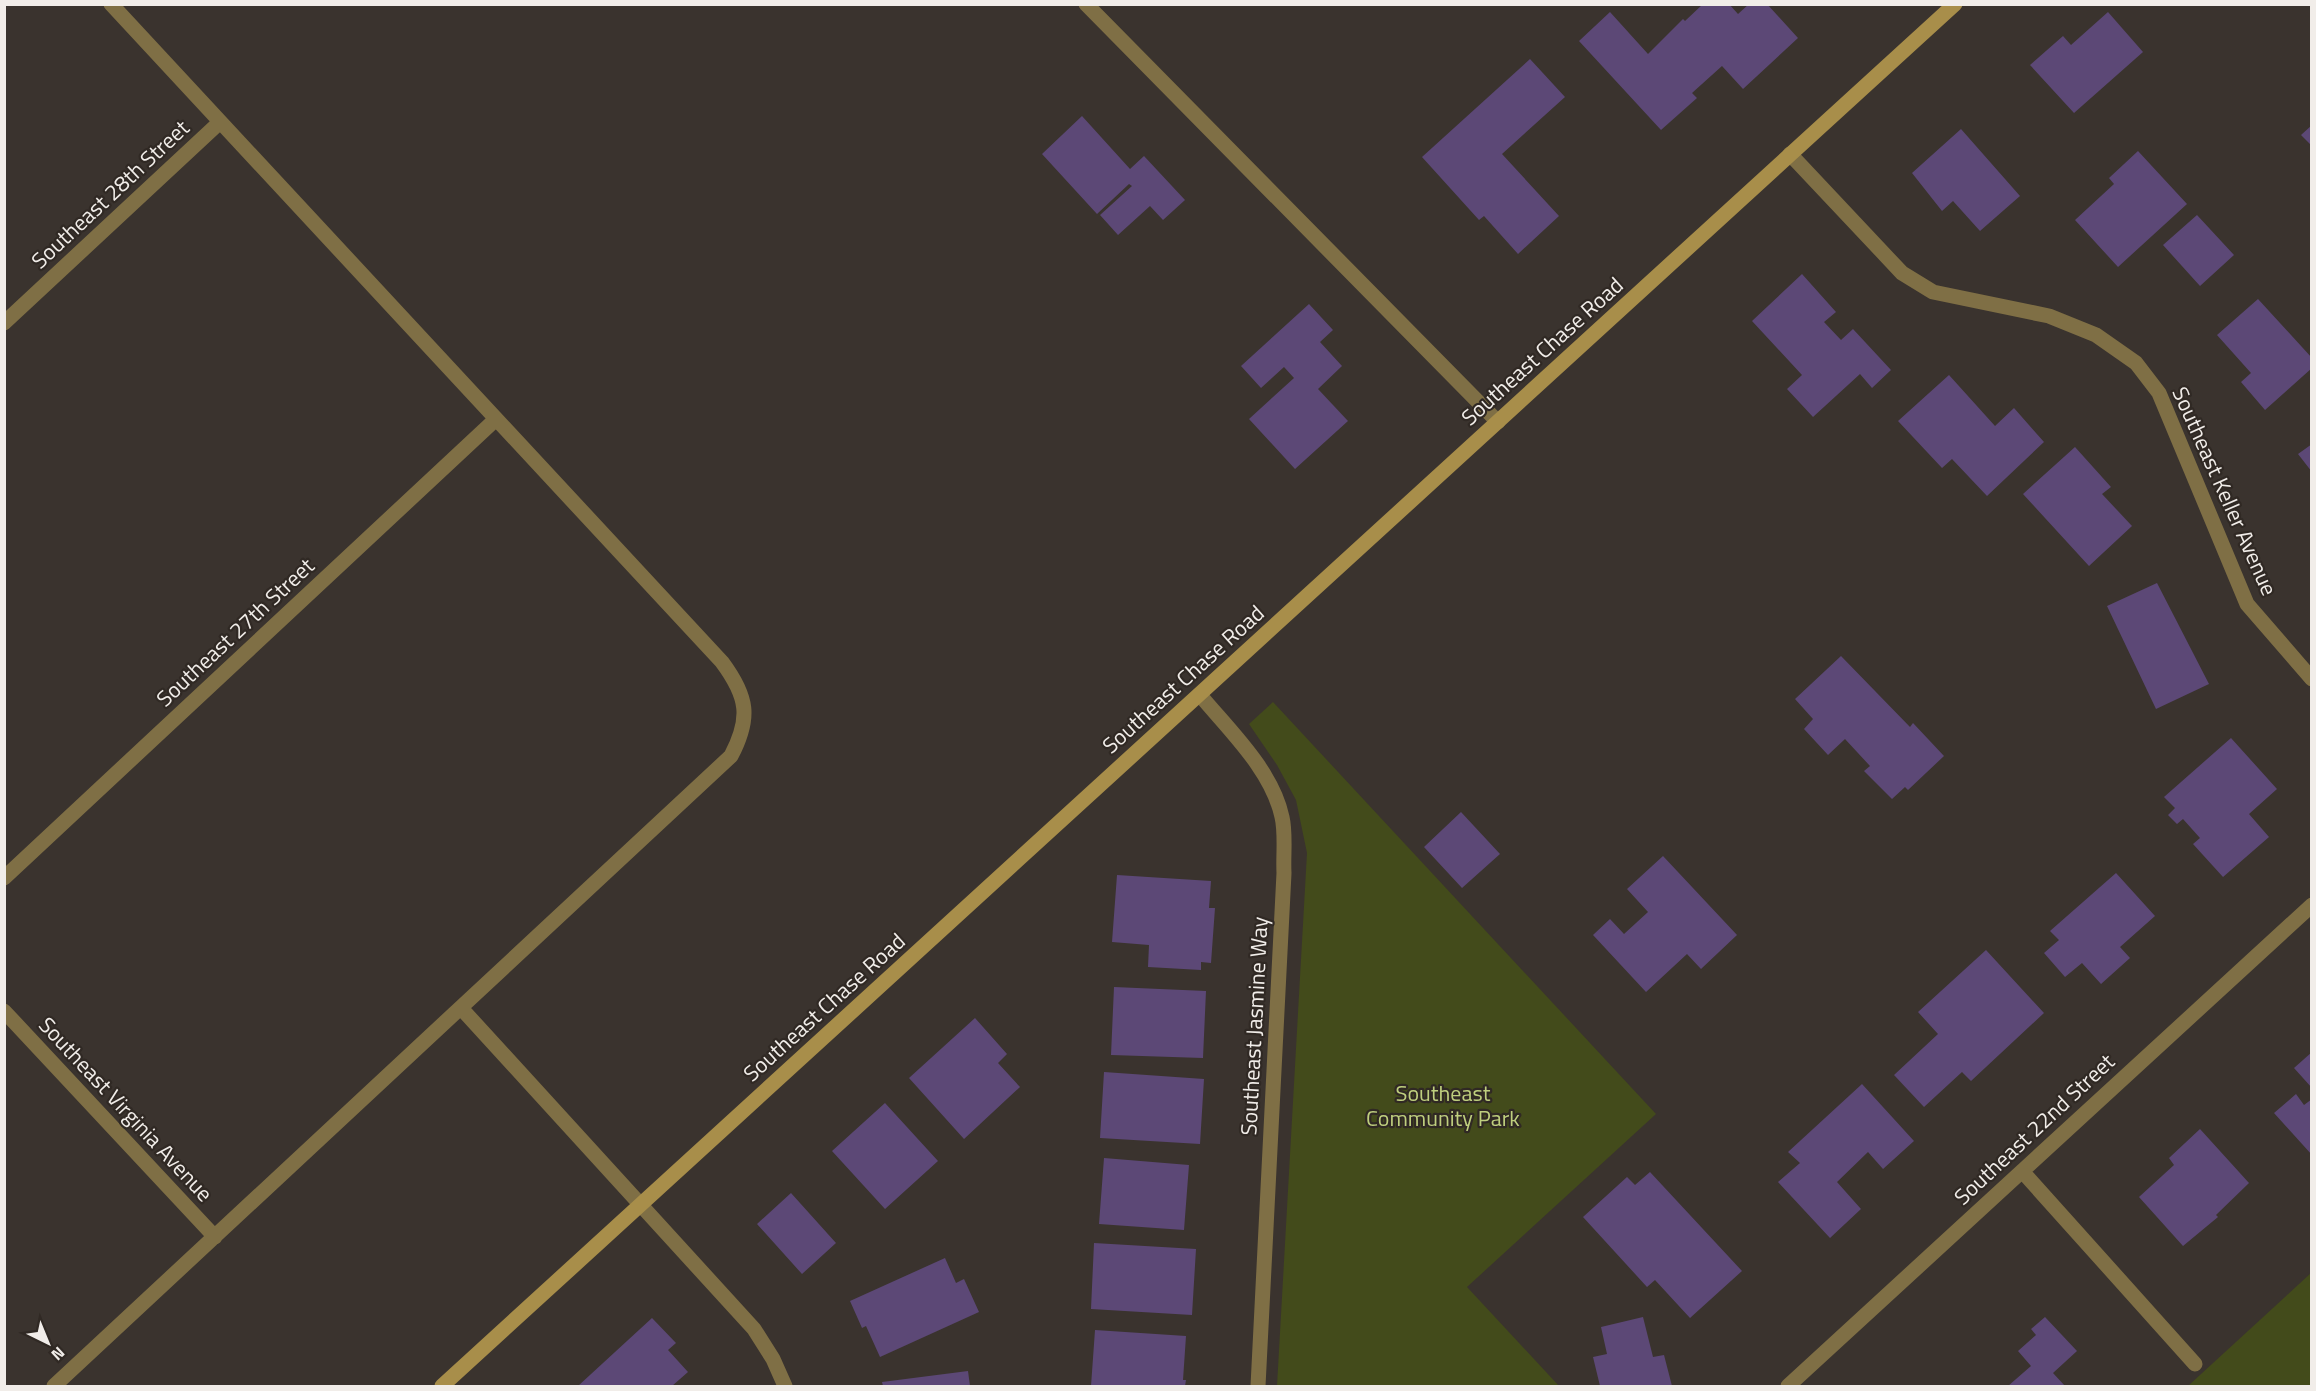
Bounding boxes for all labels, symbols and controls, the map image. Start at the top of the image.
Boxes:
street label: Southeast 28th Street [23,111,197,276]
street label: Southeast Chase Road [1453,269,1631,433]
street label: Southeast Keller Avenue [2164,381,2286,601]
street label: Southeast 27th Street [148,549,322,714]
street label: Southeast Chase Road [1094,597,1272,761]
street label: Southeast Jasmine Way [1231,915,1277,1136]
street label: Southeast Chase Road [735,925,913,1089]
street label: Southeast Virginia Avenue [31,1009,221,1209]
street label: Southeast 22nd Street [1946,1045,2122,1213]
park label: Southeast Community Park [1366,1076,1520,1135]
north arrow [18,1313,78,1373]
text: N [46,1341,70,1367]

